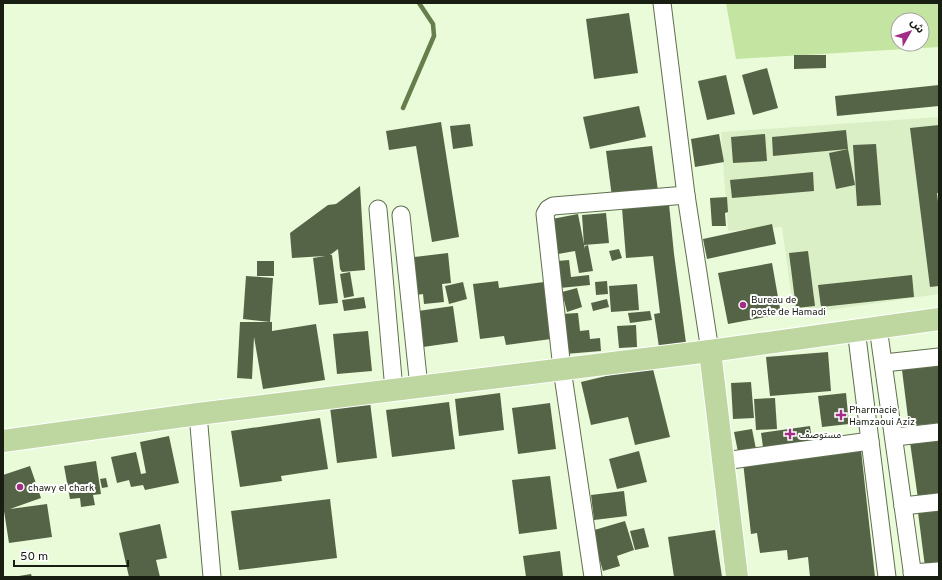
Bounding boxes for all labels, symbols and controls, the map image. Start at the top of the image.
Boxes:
north arrow [890,12,930,52]
text: ش [907,16,927,37]
place label: Bureau de poste de Hamadi [751,294,826,319]
marker: Bureau de poste de Hamadi [738,300,748,310]
place label: Pharmacie Hamzaoui Aziz [849,404,915,429]
marker: Pharmacie Hamzaoui Aziz [836,410,846,420]
marker: مستوصف [784,428,796,440]
place label: مستوصف [799,429,841,442]
marker: chawy el chark [15,482,25,492]
place label: chawy el chark [28,482,94,495]
scale bar [14,542,128,568]
text: 50 m [20,549,48,565]

